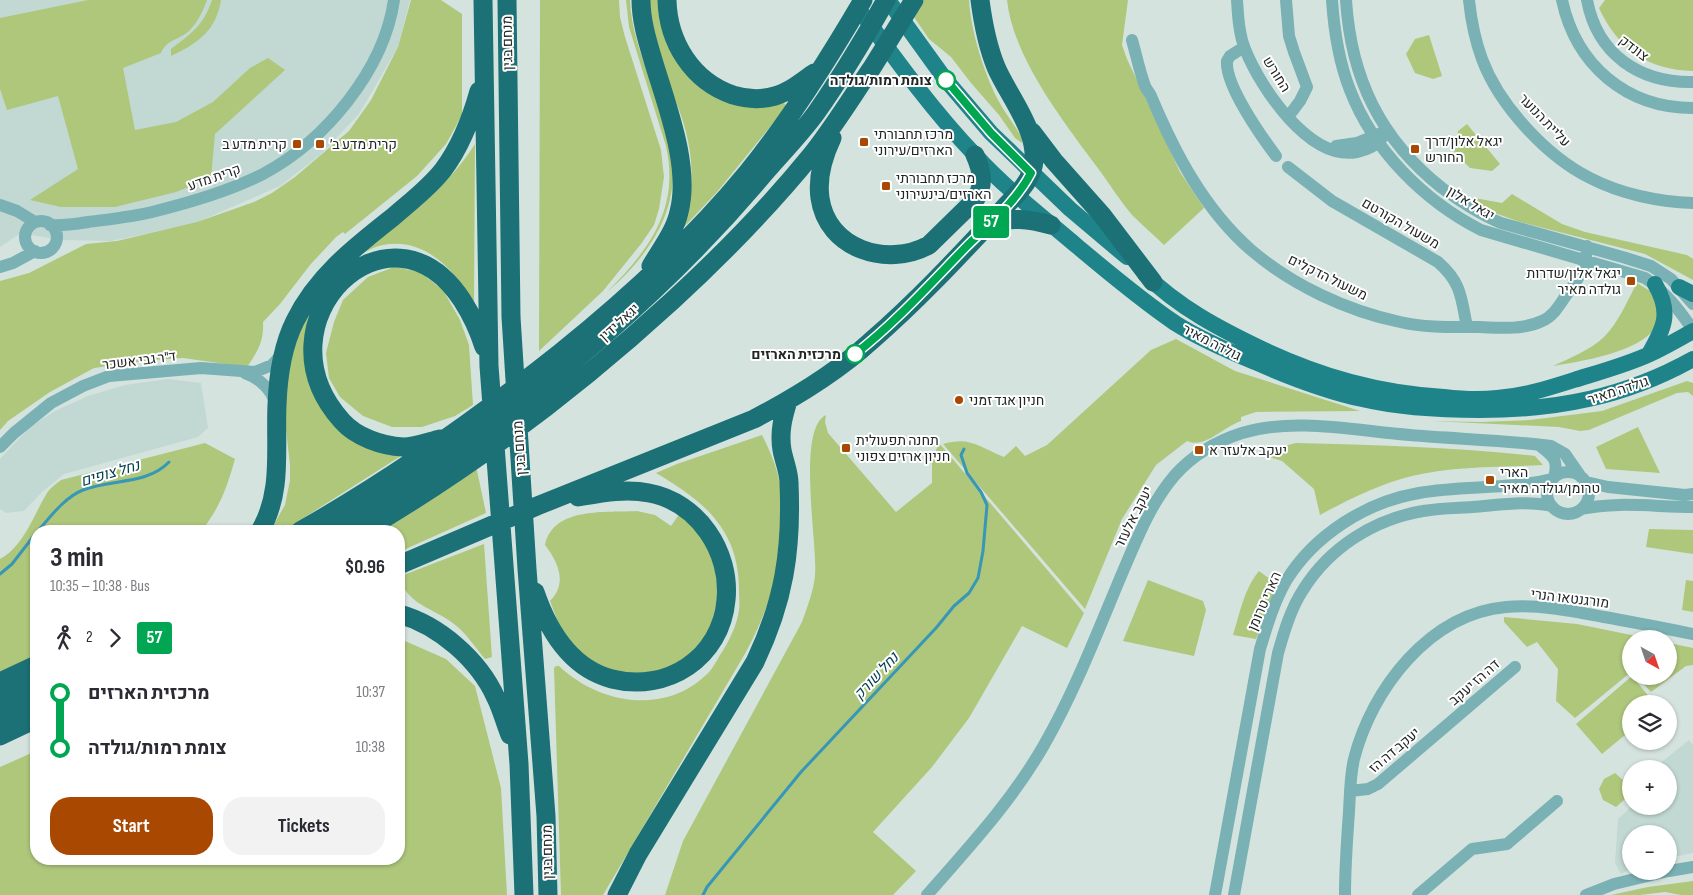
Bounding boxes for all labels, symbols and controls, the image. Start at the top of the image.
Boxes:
street label: מנחם בגין [499,16,516,70]
street label: צונדק [1615,32,1652,65]
street label: החורש [1259,53,1294,95]
marker: צומת רמות/גולדה [936,70,956,90]
place label: צומת רמות/גולדה [830,72,932,89]
street label: עליית הנוער [1515,90,1574,150]
place label: מרכז תחבורתי הארזים/עירוני [874,126,953,159]
place label: יגאל אלון/דרך החורש [1425,133,1503,166]
place label: קרית מדע ב [222,136,287,153]
place label: קרית מדע ב׳ [330,136,397,153]
marker: מרכז תחבורתי הארזים/עירוני [858,136,870,148]
marker: קרית מדע ב [291,138,303,150]
marker: קרית מדע ב׳ [314,138,326,150]
marker: יגאל אלון/דרך החורש [1409,143,1421,155]
street label: קרית מדע [185,160,243,194]
place label: מרכז תחבורתי הארזים/בינעירוני [896,170,992,203]
marker: מרכז תחבורתי הארזים/בינעירוני [880,180,892,192]
street label: יגאל אלון [1444,183,1498,224]
street label: משעול הקורטם [1359,194,1443,253]
line badge: 57 [968,206,1014,238]
text: 57 [983,211,999,232]
street label: משעול הדקלים [1285,251,1370,304]
place label: יגאל אלון/שדרות גולדה מאיר [1526,265,1621,298]
marker: יגאל אלון/שדרות גולדה מאיר [1625,275,1637,287]
street label: יגאל ידין [596,300,643,345]
street label: גולדה מאיר [1180,320,1244,364]
marker: מרכזית הארזים [845,344,865,364]
place label: מרכזית הארזים [751,346,841,363]
street label: ד"ר גבי אשכר [101,348,177,373]
street label: גולדה מאיר [1585,373,1651,408]
place label: חניון אגד זמני [969,392,1044,409]
marker: חניון אגד זמני [953,394,965,406]
street label: מנחם בגין [509,420,530,476]
place label: תחנה תפעולית חניון ארזים צפוני [856,432,950,465]
marker: תחנה תפעולית חניון ארזים צפוני [840,442,852,454]
place label: יעקב אלעזר א [1209,442,1287,459]
marker: יעקב אלעזר א [1193,444,1205,456]
water label: נחל צופים [78,456,143,491]
place label: הארי טרומן/גולדה מאיר [1500,464,1600,497]
marker: הארי טרומן/גולדה מאיר [1484,474,1496,486]
street label: יעקב אלעזר [1111,484,1156,551]
text: 3 min [50,541,104,574]
text: $0.96 [345,556,385,579]
street label: הארי טרומן [1244,569,1285,633]
text: 10:35 – 10:38 · Bus [50,577,150,596]
street label: מורגנטאו הנרי [1530,585,1610,612]
icon: walk [50,624,78,652]
icon: forward [101,624,129,652]
text: 57 [147,627,162,648]
text: 2 [86,628,93,647]
north arrow [1622,630,1678,685]
map controls [1622,630,1677,880]
water label: נחל שורק [850,648,904,704]
street label: דה הז יעקב [1446,656,1503,709]
text: מרכזית הארזים [88,682,210,705]
text: 10:37 [356,683,385,702]
button: layers [1622,695,1677,750]
street label: יעקב דה הז [1365,724,1423,777]
text: צומת רמות/גולדה [88,737,227,760]
text: 10:38 [356,738,385,757]
button: + [1622,760,1677,815]
button: Start [50,797,213,855]
button: Tickets [223,797,385,855]
street label: מנחם בגין [539,825,556,879]
button: − [1622,825,1677,880]

